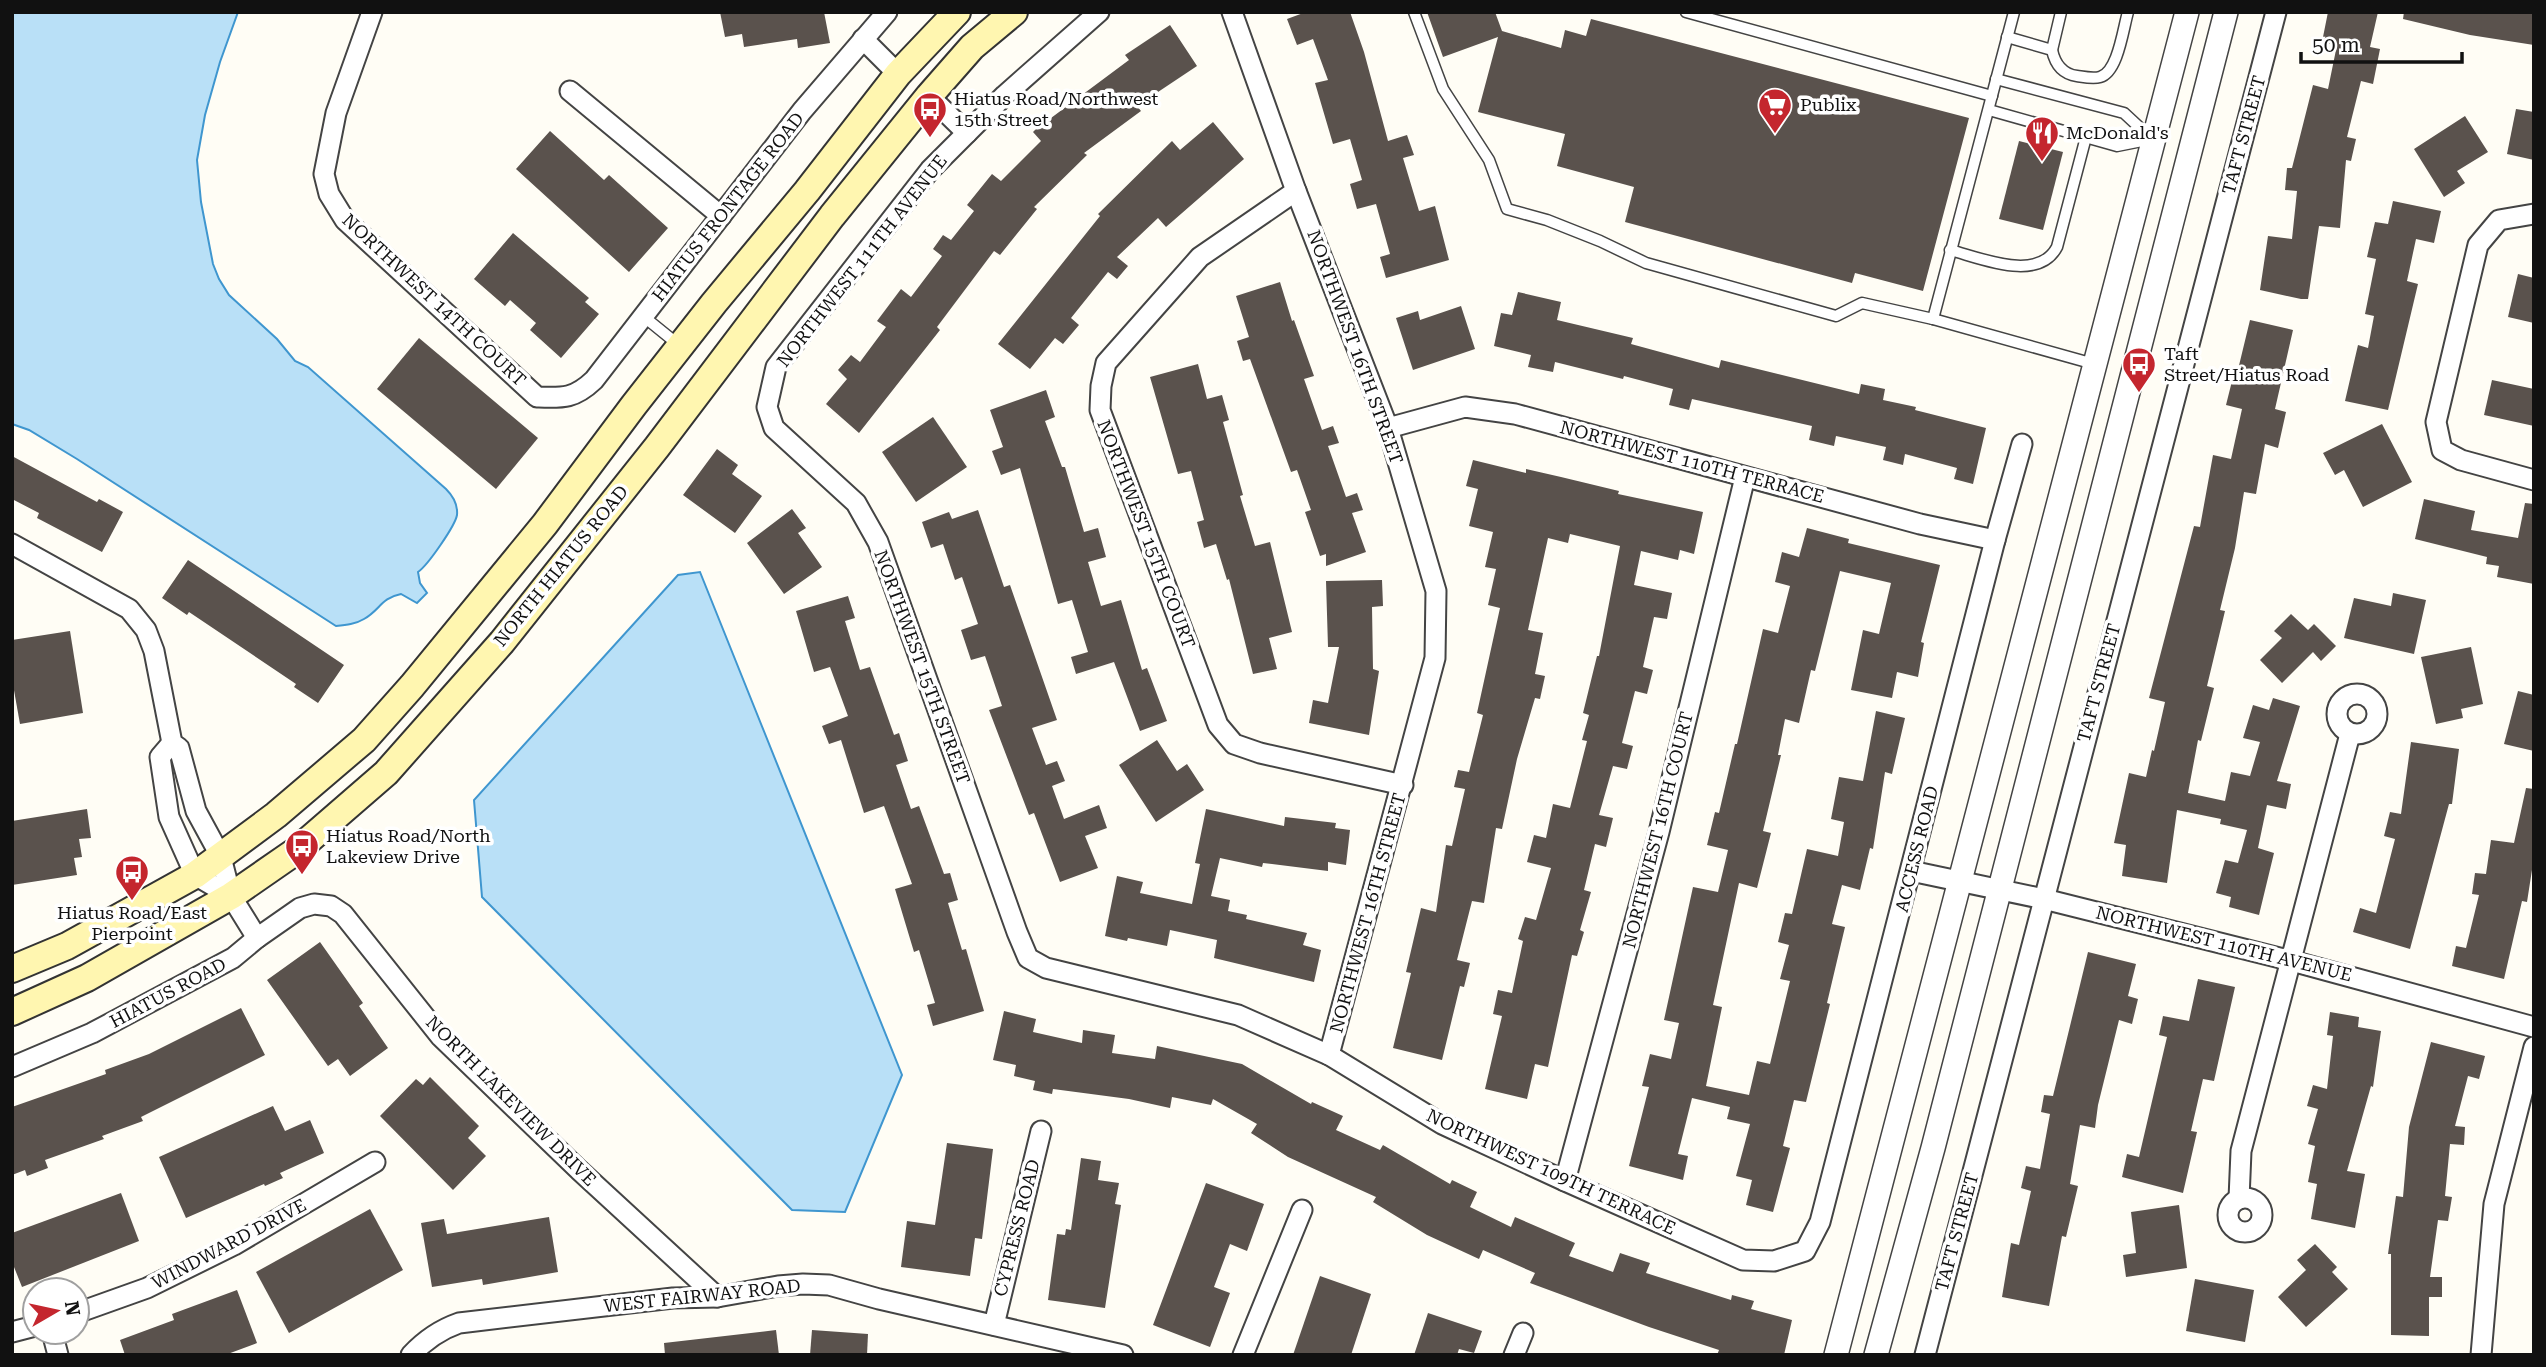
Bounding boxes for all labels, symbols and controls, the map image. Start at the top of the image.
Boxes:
scale bar [2301,21,2462,65]
text: 50 m [2312,33,2360,57]
street label: TAFT STREET [2218,73,2269,197]
supermarket icon: Publix [1756,86,1794,135]
place label: Hiatus Road/Northwest 15th Street [954,88,1158,130]
bus stop icon: Hiatus Road/Northwest 15th Street [911,90,949,139]
place label: Publix [1800,94,1857,115]
street label: HIATUS FRONTAGE ROAD [647,108,808,305]
restaurant icon: McDonald's [2023,114,2061,163]
place label: McDonald's [2066,122,2169,143]
street label: NORTHWEST 111TH AVENUE [772,151,951,371]
street label: NORTHWEST 14TH COURT [338,209,530,390]
street label: NORTHWEST 16TH STREET [1303,227,1408,467]
place label: Taft Street/Hiatus Road [2164,343,2330,385]
bus stop icon: Taft Street/Hiatus Road [2120,345,2158,394]
street label: NORTHWEST 110TH TERRACE [1558,416,1826,507]
street label: NORTHWEST 15TH COURT [1093,417,1200,651]
street label: NORTH HIATUS ROAD [489,481,632,650]
street label: NORTHWEST 15TH STREET [870,547,975,787]
street label: TAFT STREET [2073,621,2124,745]
street label: NORTHWEST 16TH COURT [1618,710,1697,950]
street label: ACCESS ROAD [1891,784,1942,914]
street label: NORTHWEST 16TH STREET [1325,791,1410,1035]
place label: Hiatus Road/North Lakeview Drive [326,825,491,867]
bus stop icon: Hiatus Road/North Lakeview Drive [283,827,321,876]
bus stop icon: Hiatus Road/East Pierpoint [113,853,151,902]
street label: NORTHWEST 110TH AVENUE [2094,901,2354,986]
place label: Hiatus Road/East Pierpoint [57,902,207,944]
street label: HIATUS ROAD [106,953,230,1032]
street label: NORTH LAKEVIEW DRIVE [422,1011,601,1190]
street label: NORTHWEST 109TH TERRACE [1423,1104,1679,1239]
street label: CYPRESS ROAD [989,1157,1044,1299]
street label: TAFT STREET [1931,1170,1982,1294]
street label: WINDWARD DRIVE [148,1194,309,1293]
street label: WEST FAIRWAY ROAD [602,1275,802,1316]
north arrow [21,1276,91,1346]
text: N [60,1299,85,1318]

